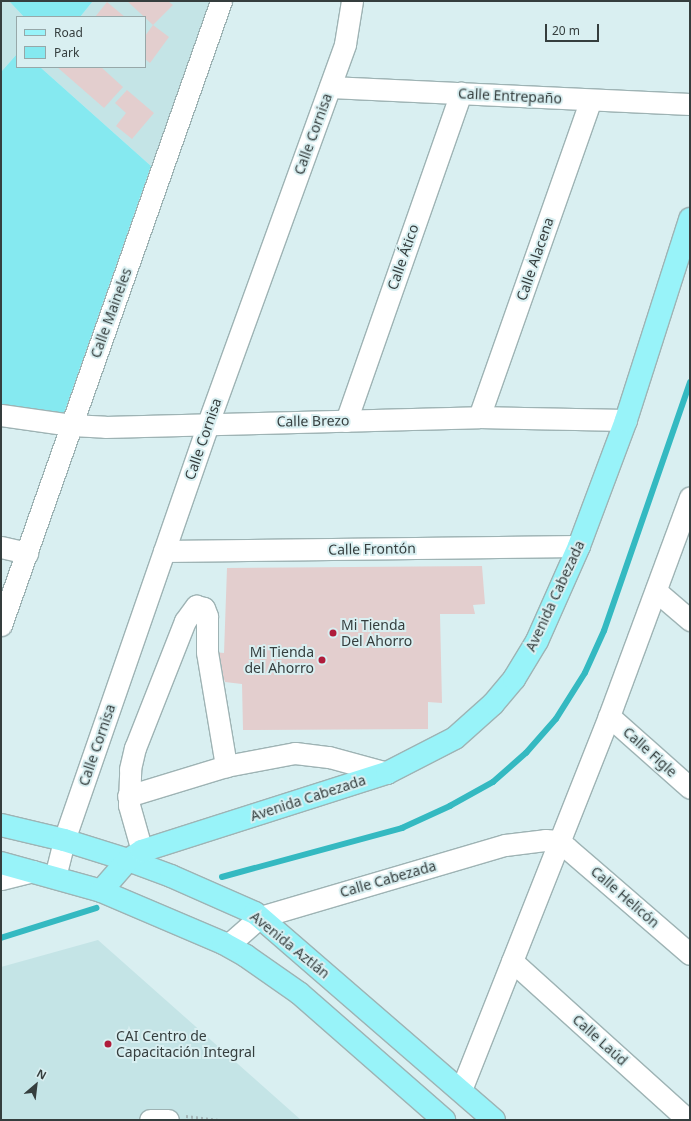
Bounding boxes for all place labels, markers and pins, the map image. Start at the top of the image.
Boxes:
place label: Mi Tienda Del Ahorro [341,617,412,650]
marker: Mi Tienda Del Ahorro [328,628,338,638]
place label: Mi Tienda del Ahorro [244,644,314,676]
marker: Mi Tienda del Ahorro [317,655,327,665]
place label: CAI Centro de Capacitación Integral [116,1028,255,1060]
marker: CAI Centro de Capacitación Integral [103,1039,113,1049]

